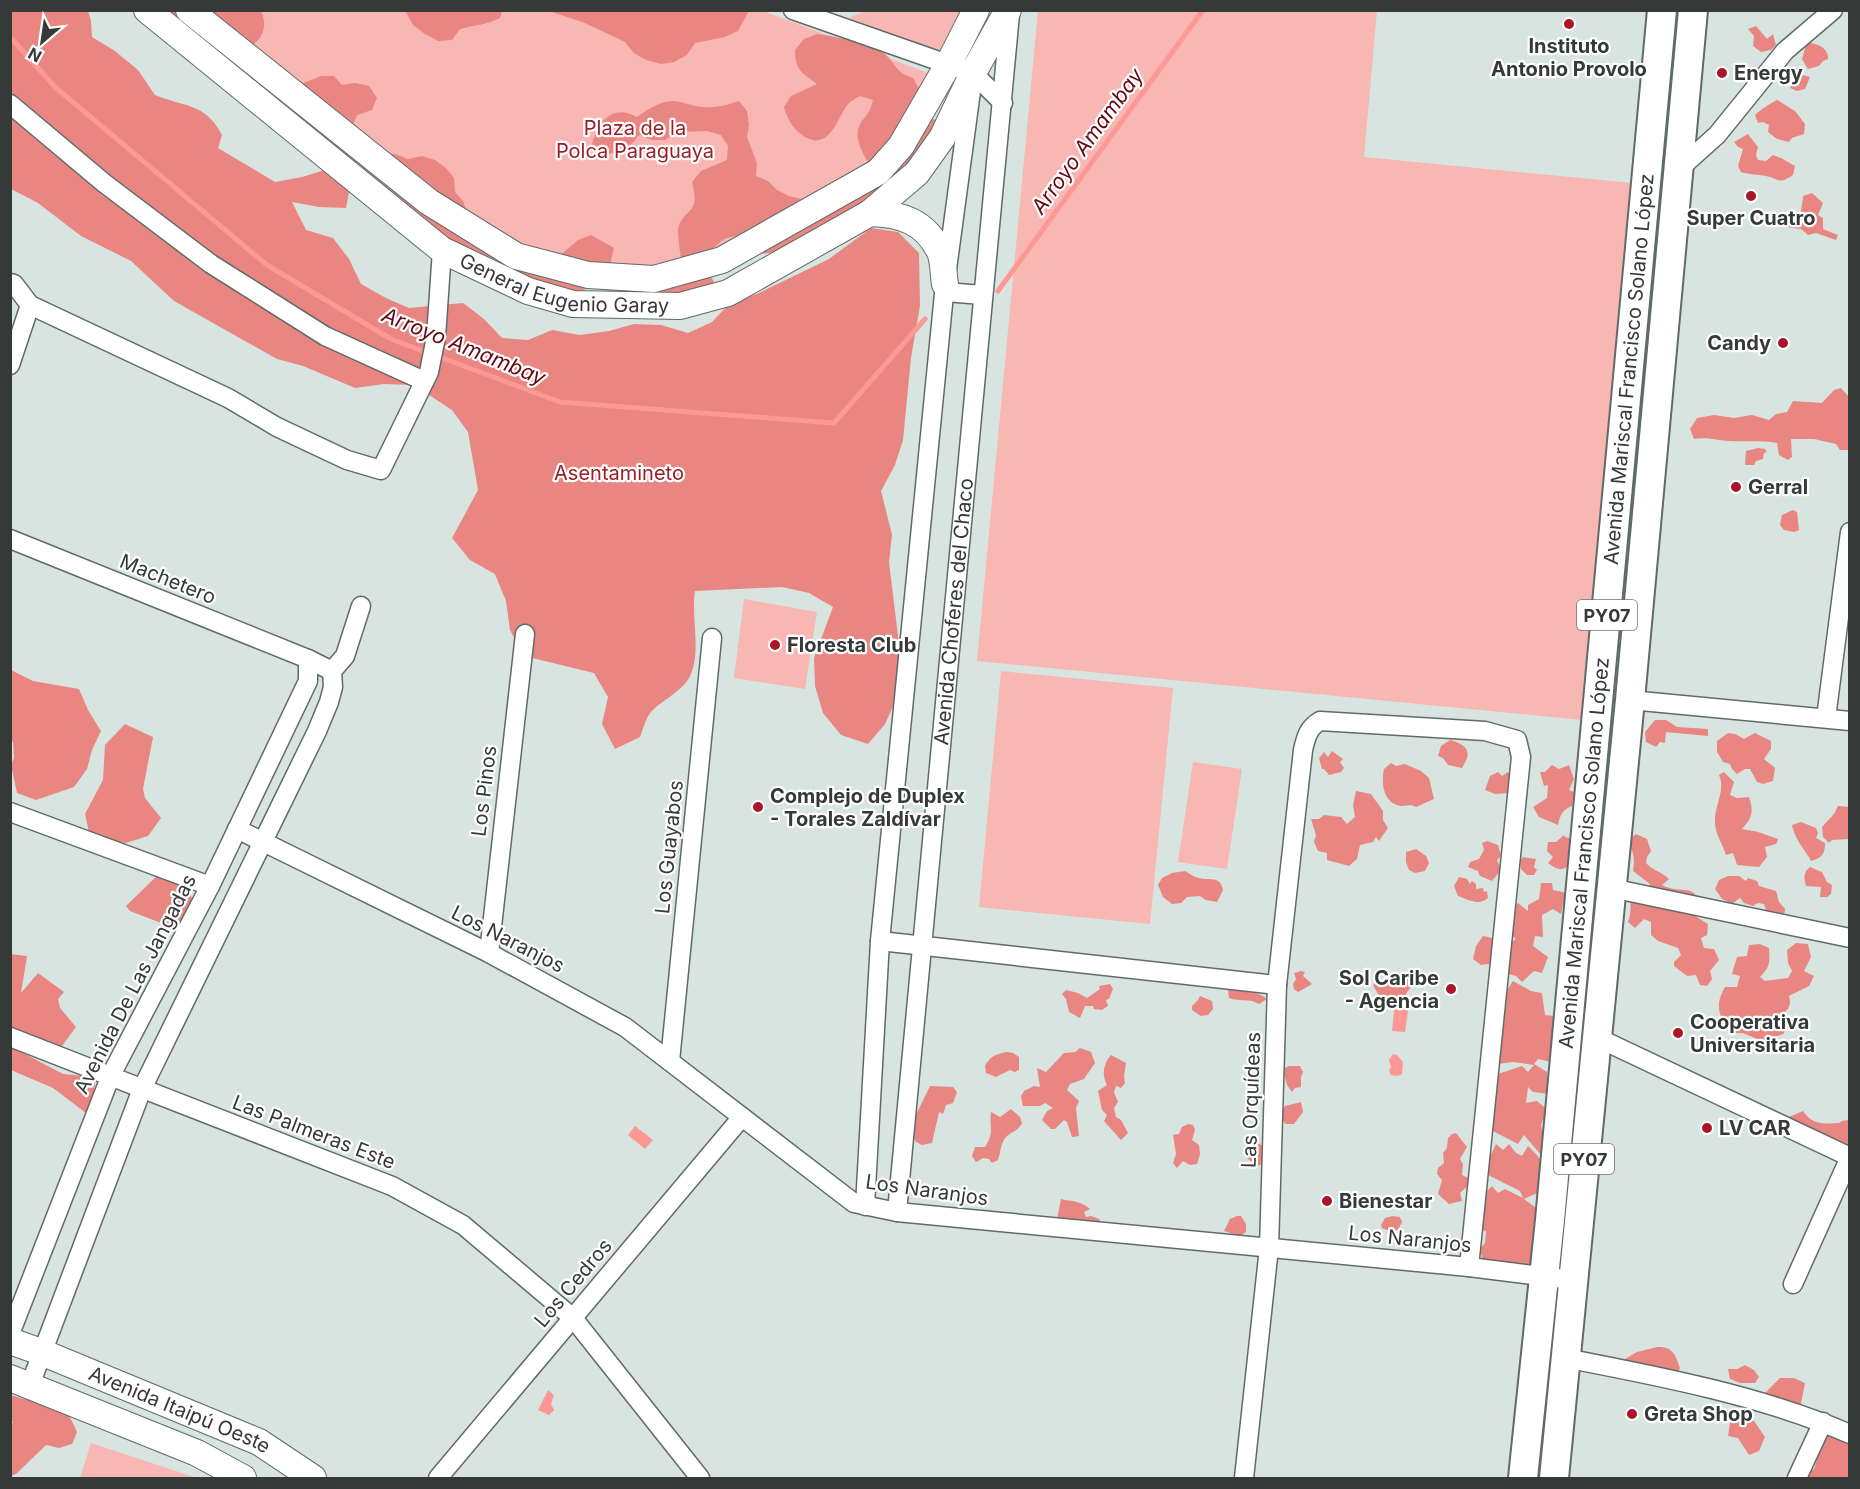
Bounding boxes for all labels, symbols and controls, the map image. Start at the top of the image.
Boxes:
north arrow [12,12,72,72]
marker: Instituto Antonio Provolo [1562,17,1576,31]
place label: Instituto Antonio Provolo [1491,34,1647,81]
text: N [25,43,45,67]
place label: Energy [1734,61,1803,85]
water label: Arroyo Amambay [1025,62,1149,219]
marker: Energy [1715,66,1729,80]
park label: Plaza de la Polca Paraguaya [556,116,714,163]
street label: Avenida Mariscal Francisco Solano López [1599,172,1659,566]
marker: Super Cuatro [1744,189,1758,203]
place label: Super Cuatro [1686,206,1816,230]
street label: General Eugenio Garay [456,248,669,318]
water label: Arroyo Amambay [378,301,550,391]
place label: Candy [1707,331,1771,355]
marker: Candy [1776,336,1790,350]
park label: Asentamineto [554,461,684,485]
place label: Gerral [1748,475,1808,499]
street label: Avenida Choferes del Chaco [929,477,978,746]
marker: Gerral [1729,480,1743,494]
street label: Machetero [116,549,220,609]
road number: PY07 [1577,600,1637,630]
place label: Floresta Club [787,633,916,657]
marker: Floresta Club [768,638,782,652]
street label: Avenida Mariscal Francisco Solano López [1554,656,1614,1050]
street label: Los Pinos [467,744,501,838]
street label: Los Guayabos [650,779,688,915]
place label: Complejo de Duplex - Torales Zaldívar [770,784,965,831]
marker: Complejo de Duplex - Torales Zaldívar [751,800,765,814]
street label: Avenida De Las Jangadas [69,870,201,1098]
street label: Los Naranjos [447,900,569,978]
place label: Sol Caribe - Agencia [1339,966,1439,1013]
marker: Sol Caribe - Agencia [1444,982,1458,996]
place label: Cooperativa Universitaria [1690,1010,1815,1057]
marker: Cooperativa Universitaria [1671,1026,1685,1040]
street label: Las Orquídeas [1237,1032,1265,1168]
street label: Las Palmeras Este [229,1090,399,1174]
place label: LV CAR [1719,1116,1791,1140]
marker: LV CAR [1700,1121,1714,1135]
road number: PY07 [1554,1144,1614,1174]
street label: Los Naranjos [864,1170,990,1210]
place label: Bienestar [1339,1189,1432,1213]
marker: Bienestar [1320,1194,1334,1208]
street label: Los Naranjos [1347,1221,1473,1257]
street label: Los Cedros [529,1234,617,1332]
street label: Avenida Itaipú Oeste [85,1361,275,1458]
place label: Greta Shop [1644,1402,1753,1426]
marker: Greta Shop [1625,1407,1639,1421]

